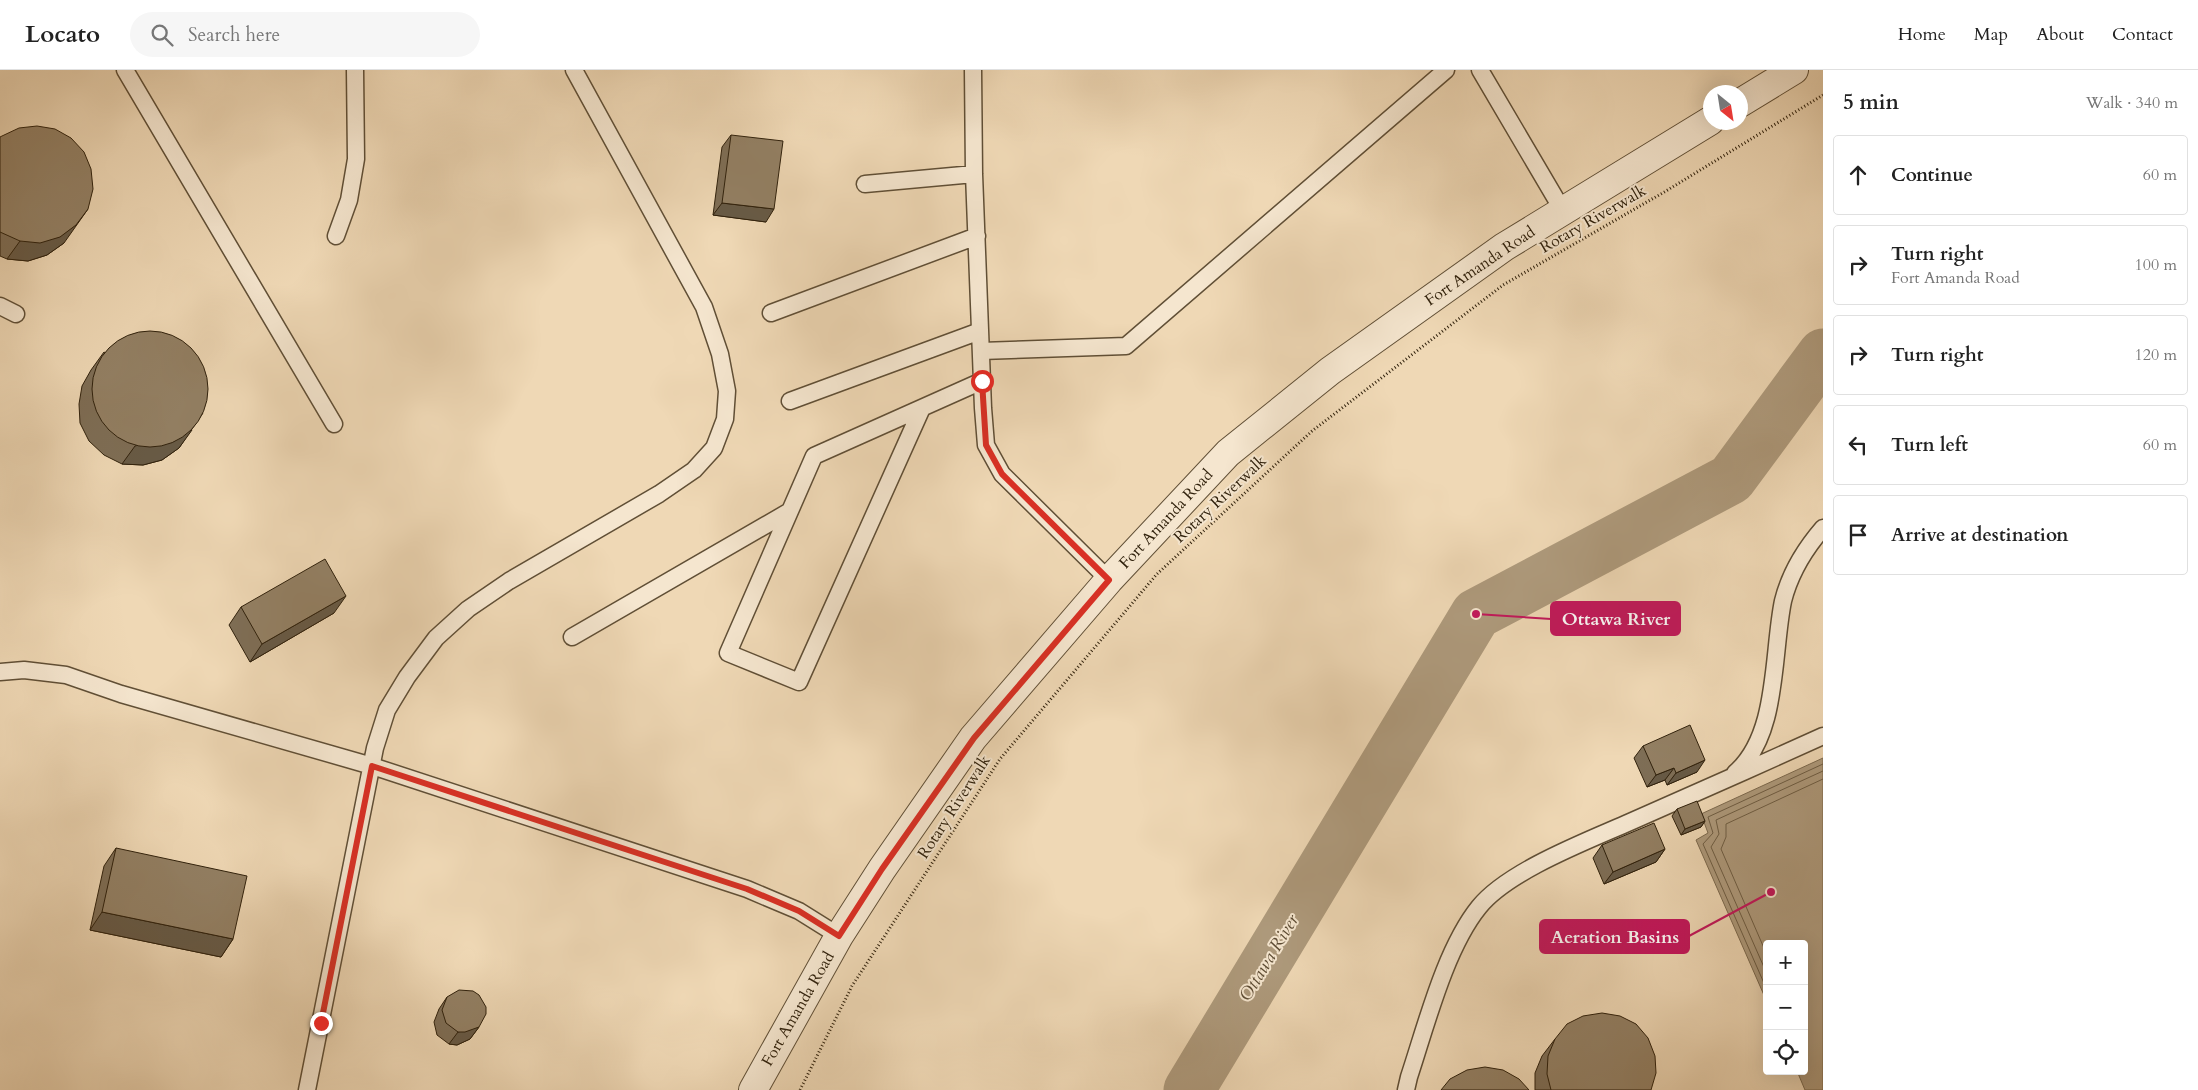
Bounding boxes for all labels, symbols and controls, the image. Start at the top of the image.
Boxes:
search box [130,12,480,57]
text: Locato [25,18,100,51]
icon: search [148,21,176,49]
text: Search here [188,22,280,48]
text: Home [1898,22,1946,47]
text: Map [1974,22,2008,47]
text: About [2036,22,2084,47]
text: Contact [2112,22,2173,47]
north arrow [1703,85,1748,130]
text: 5 min [1843,88,1899,117]
text: Walk · 340 m [2086,92,2178,114]
icon: ahead [1844,161,1872,189]
text: Continue [1891,162,1973,188]
text: 60 m [2143,164,2177,186]
street label: Rotary Riverwalk [1536,179,1651,258]
street label: Fort Amanda Road [1420,221,1540,311]
text: Turn right [1891,241,1983,267]
icon: right [1844,251,1872,279]
text: 100 m [2135,254,2177,276]
text: Fort Amanda Road [1891,267,2020,289]
icon: right [1844,341,1872,369]
text: Turn right [1891,342,1983,368]
text: 120 m [2135,344,2177,366]
route start [971,370,994,393]
icon: left [1844,431,1872,459]
text: Turn left [1891,432,1968,458]
text: 60 m [2143,434,2177,456]
street label: Rotary Riverwalk [1169,450,1271,548]
street label: Fort Amanda Road [1114,464,1218,574]
icon: arrive [1844,521,1872,549]
text: Arrive at destination [1891,522,2068,548]
callout: Ottawa River [1551,602,1680,635]
text: Ottawa River [1562,607,1671,632]
street label: Rotary Riverwalk [912,751,996,863]
water label: Ottawa River [1233,909,1305,1006]
callout: Aeration Basins [1540,920,1689,953]
text: Aeration Basins [1551,925,1679,950]
map controls [1763,940,1808,1075]
button: + [1763,940,1808,985]
street label: Fort Amanda Road [756,947,840,1070]
button: − [1763,985,1808,1030]
route end [310,1012,333,1035]
button: locate [1763,1030,1808,1075]

